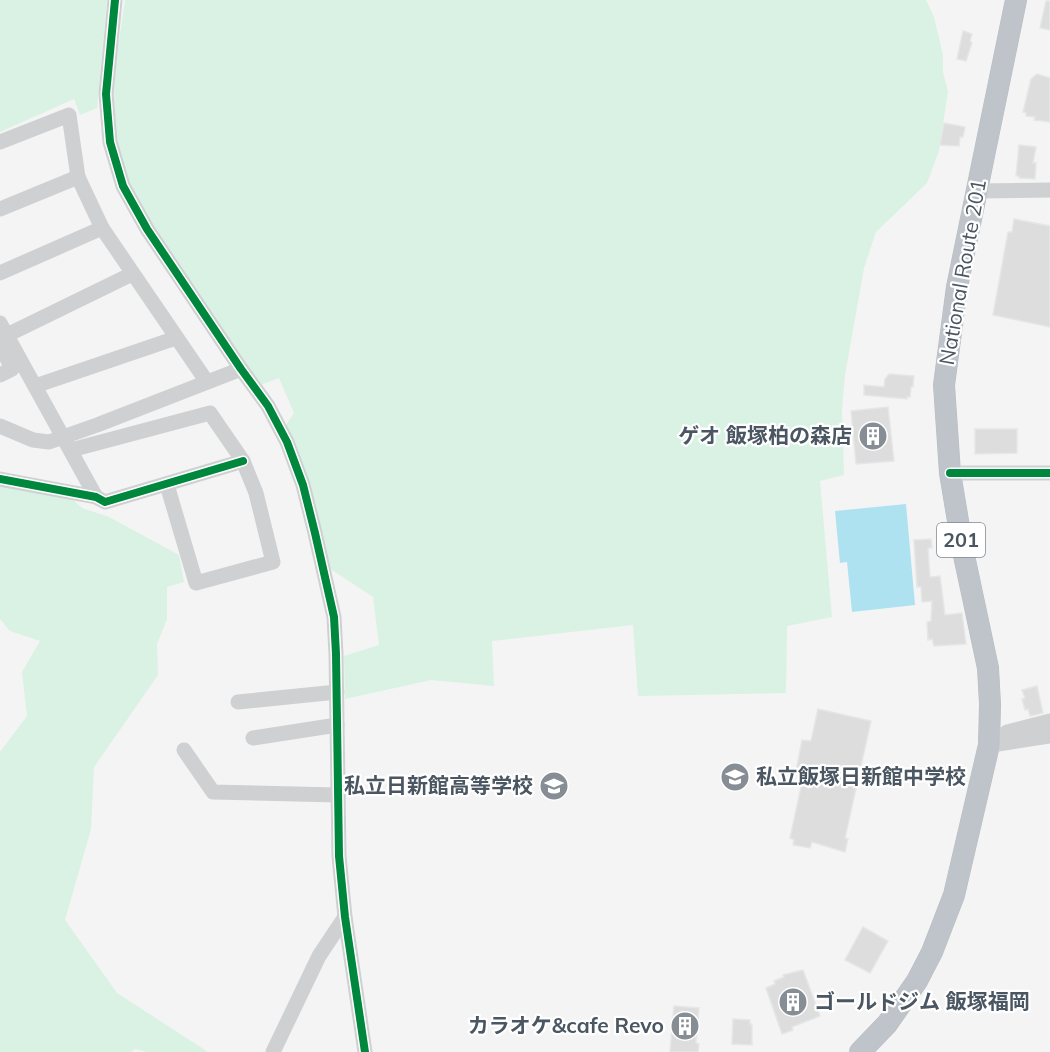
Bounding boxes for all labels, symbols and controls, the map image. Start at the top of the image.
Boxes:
street label: National Route 201 [933,177,991,367]
building icon: ゲオ 飯塚柏の森店 [857,420,889,452]
place label: ゲオ 飯塚柏の森店 [678,422,852,448]
road number: 201 [937,523,985,557]
school or university icon: 私立飯塚日新館中学校 [719,761,751,793]
place label: 私立飯塚日新館中学校 [756,763,966,789]
school or university icon: 私立日新館高等学校 [538,770,570,802]
place label: 私立日新館高等学校 [344,772,533,798]
building icon: ゴールドジム 飯塚福岡 [777,986,809,1018]
place label: ゴールドジム 飯塚福岡 [814,988,1030,1014]
building icon: カラオケ&cafe Revo [669,1010,701,1042]
place label: カラオケ&cafe Revo [468,1012,664,1038]

